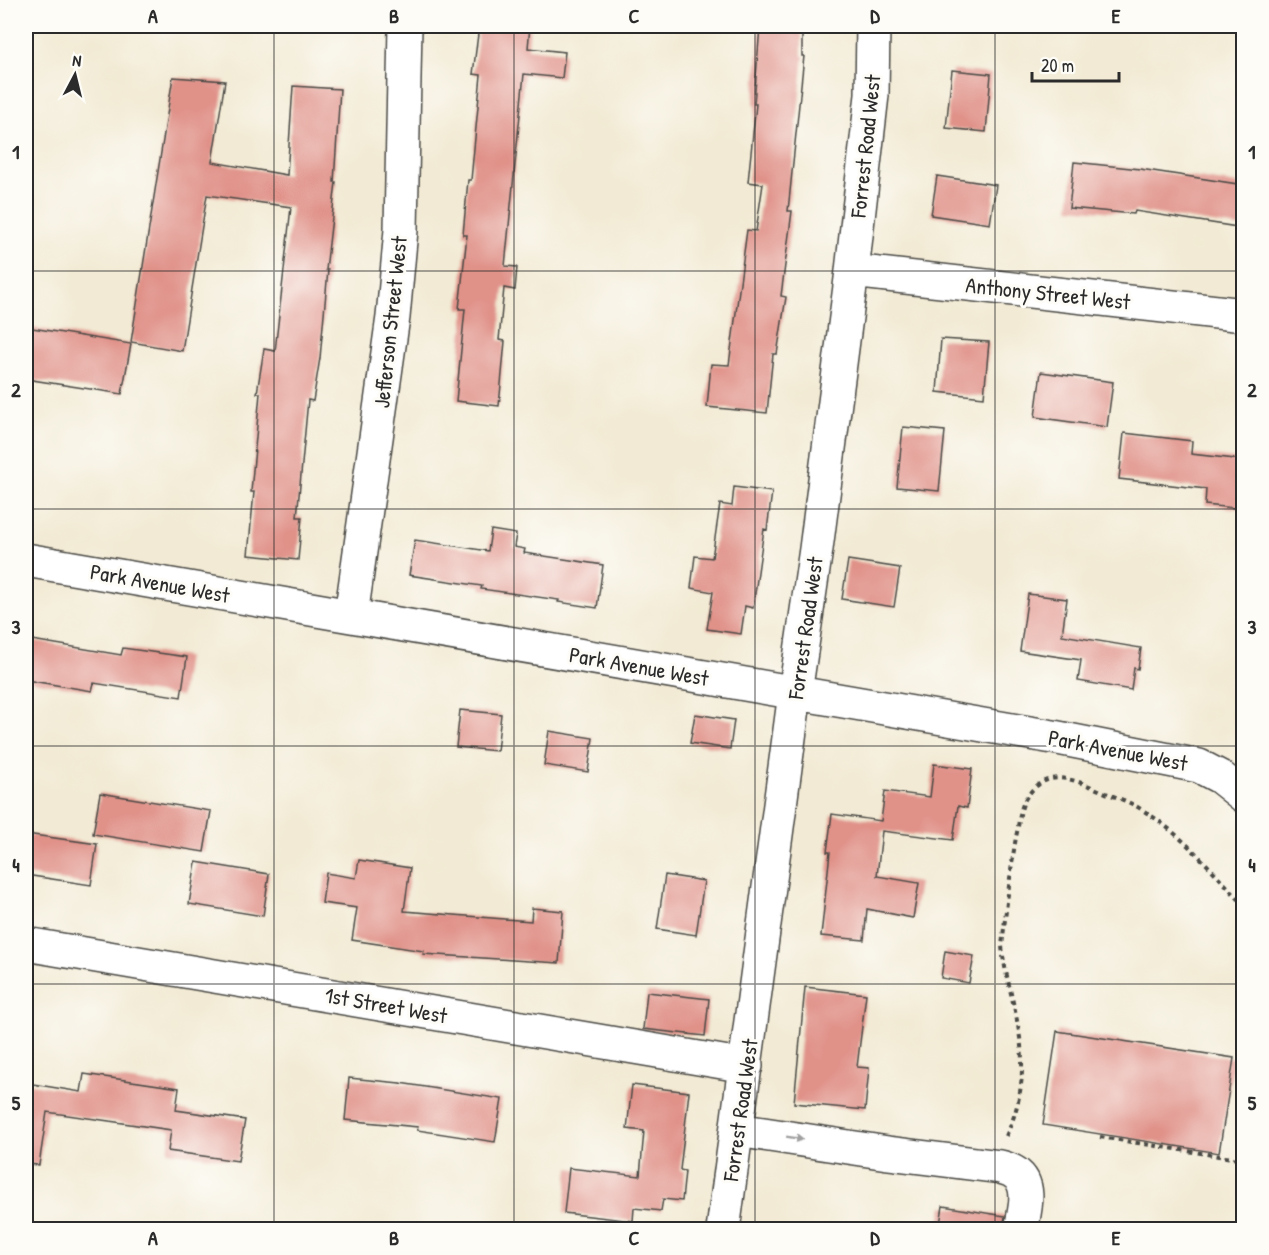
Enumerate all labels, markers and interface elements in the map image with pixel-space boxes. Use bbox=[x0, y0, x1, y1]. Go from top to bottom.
text: A bbox=[148, 2, 158, 29]
text: B bbox=[389, 2, 399, 29]
text: C bbox=[629, 2, 640, 29]
text: D bbox=[870, 2, 880, 29]
text: E bbox=[1112, 2, 1121, 29]
north arrow bbox=[45, 45, 105, 105]
scale bar bbox=[1032, 45, 1119, 83]
text: N bbox=[71, 49, 83, 72]
text: 20 m bbox=[1041, 53, 1074, 78]
street label: Forrest Road West bbox=[842, 73, 887, 220]
text: 1 bbox=[12, 138, 20, 165]
text: 1 bbox=[1248, 138, 1256, 165]
street label: Jefferson Street West bbox=[366, 234, 414, 409]
street label: Anthony Street West bbox=[964, 269, 1132, 317]
text: 2 bbox=[11, 376, 21, 403]
text: 2 bbox=[1247, 376, 1257, 403]
street label: Forrest Road West bbox=[780, 554, 830, 702]
street label: Park Avenue West bbox=[88, 556, 232, 610]
text: 3 bbox=[12, 613, 21, 640]
text: 3 bbox=[1248, 613, 1257, 640]
street label: Park Avenue West bbox=[567, 639, 711, 693]
street label: Park Avenue West bbox=[1046, 722, 1191, 778]
text: 4 bbox=[12, 851, 20, 878]
text: 4 bbox=[1248, 851, 1256, 878]
street label: 1st Street West bbox=[322, 979, 450, 1031]
street label: Forrest Road West bbox=[715, 1036, 765, 1184]
text: 5 bbox=[12, 1089, 21, 1116]
text: 5 bbox=[1248, 1089, 1257, 1116]
one-way arrow bbox=[786, 1134, 805, 1143]
text: A bbox=[148, 1224, 158, 1251]
text: B bbox=[389, 1224, 399, 1251]
text: C bbox=[629, 1224, 640, 1251]
text: D bbox=[870, 1224, 880, 1251]
text: E bbox=[1112, 1224, 1121, 1251]

